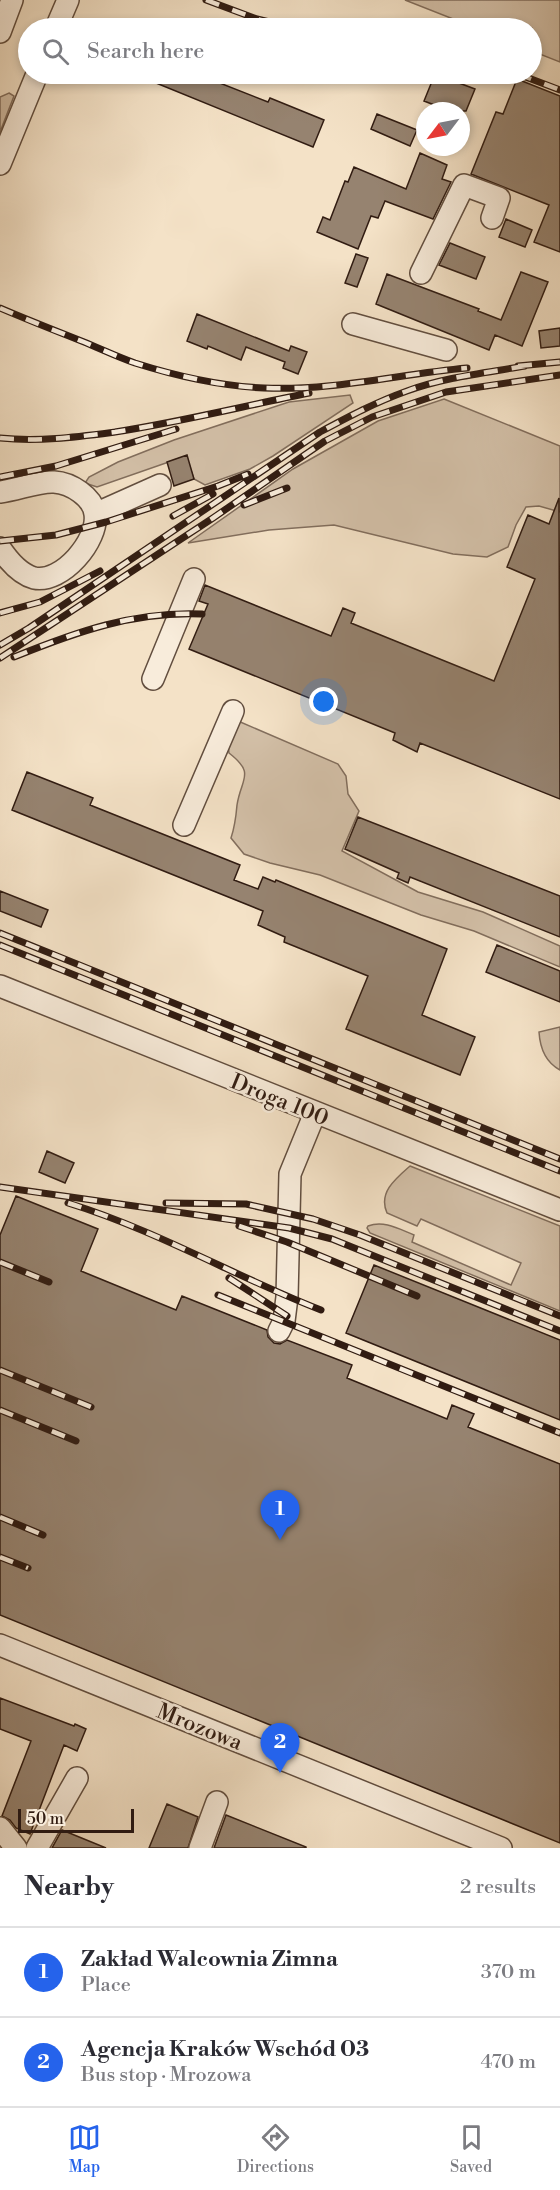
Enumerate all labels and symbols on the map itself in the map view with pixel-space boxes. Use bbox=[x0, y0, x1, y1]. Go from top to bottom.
north arrow bbox=[416, 102, 470, 156]
your location bbox=[309, 687, 338, 716]
street label: Droga 100 bbox=[226, 1068, 333, 1132]
pin: 1 bbox=[260, 1490, 300, 1540]
street label: Mrozowa bbox=[153, 1698, 247, 1757]
pin: 2 bbox=[260, 1724, 300, 1773]
scale bar bbox=[18, 1806, 134, 1834]

